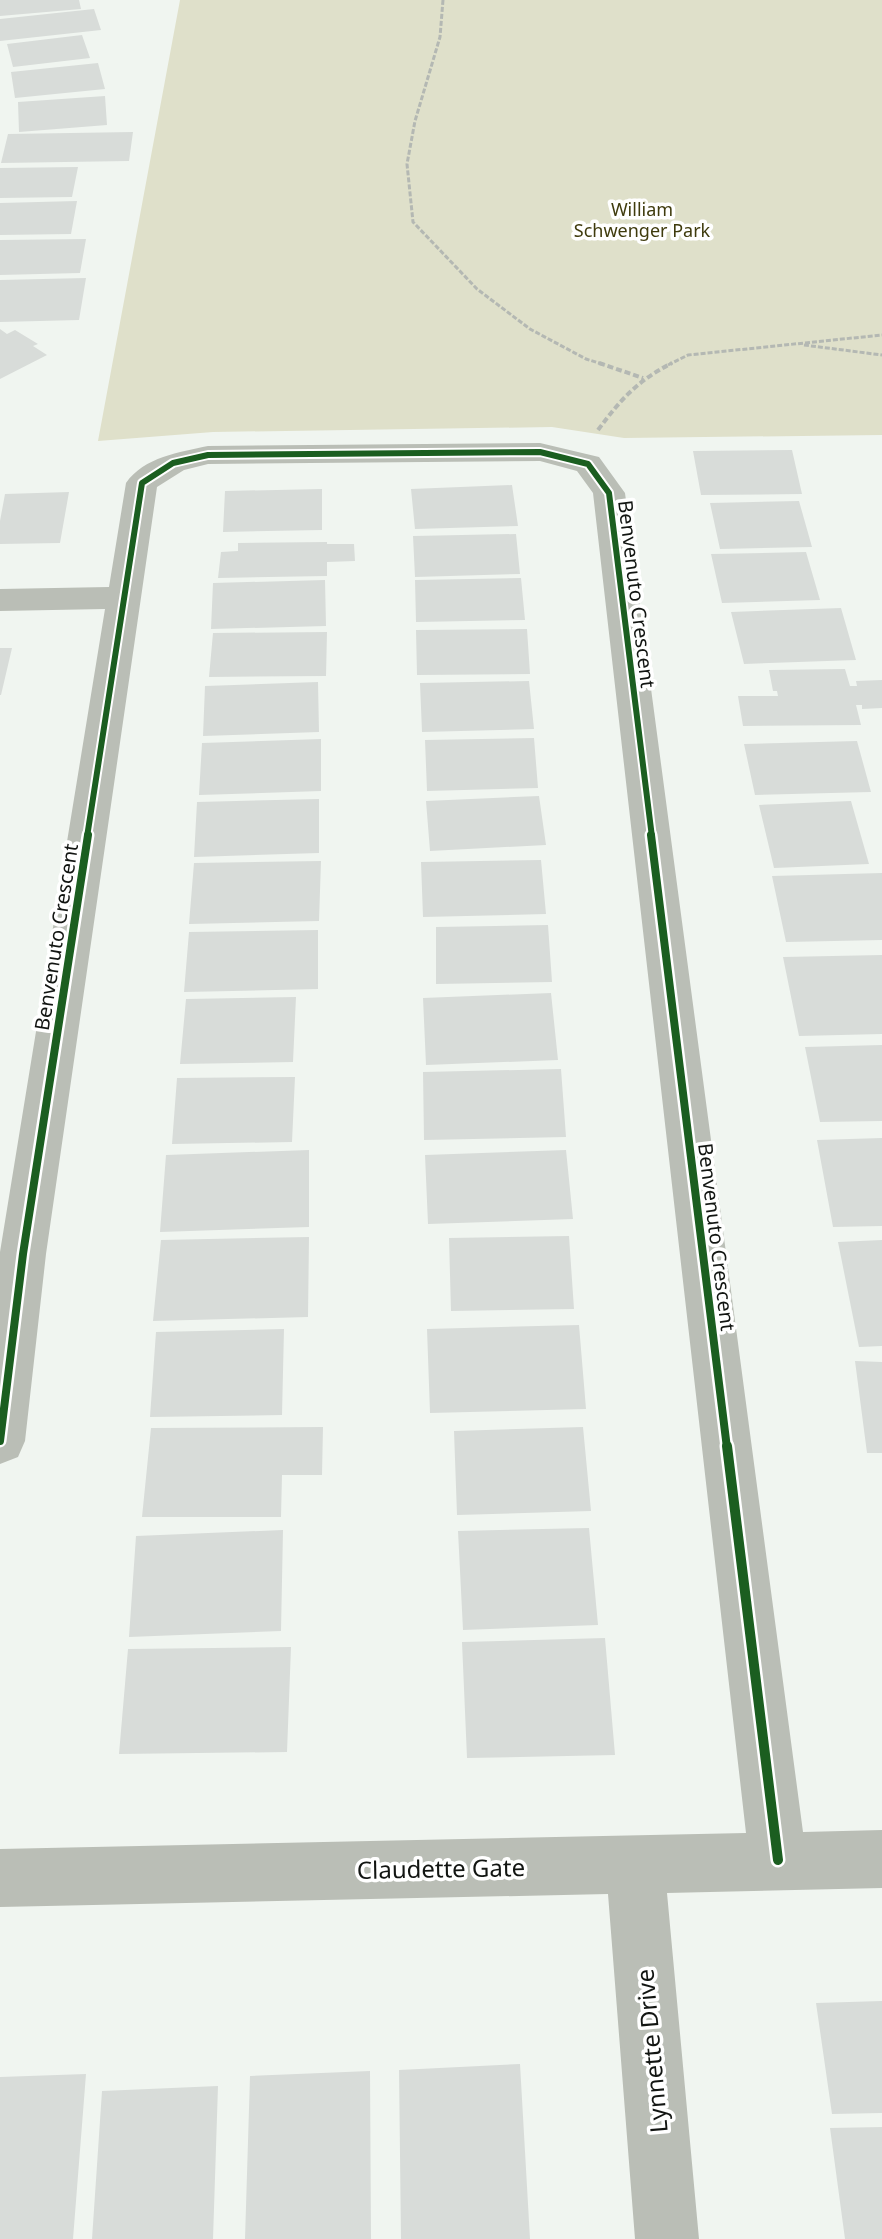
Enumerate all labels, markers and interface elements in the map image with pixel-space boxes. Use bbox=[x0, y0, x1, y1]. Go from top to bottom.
park label: William Schwenger Park bbox=[574, 197, 711, 242]
street label: Benvenuto Crescent bbox=[612, 498, 662, 690]
street label: Benvenuto Crescent bbox=[28, 841, 84, 1033]
street label: Benvenuto Crescent bbox=[692, 1141, 742, 1333]
street label: Claudette Gate bbox=[357, 1850, 525, 1886]
street label: Lynnette Drive bbox=[627, 1968, 675, 2134]

